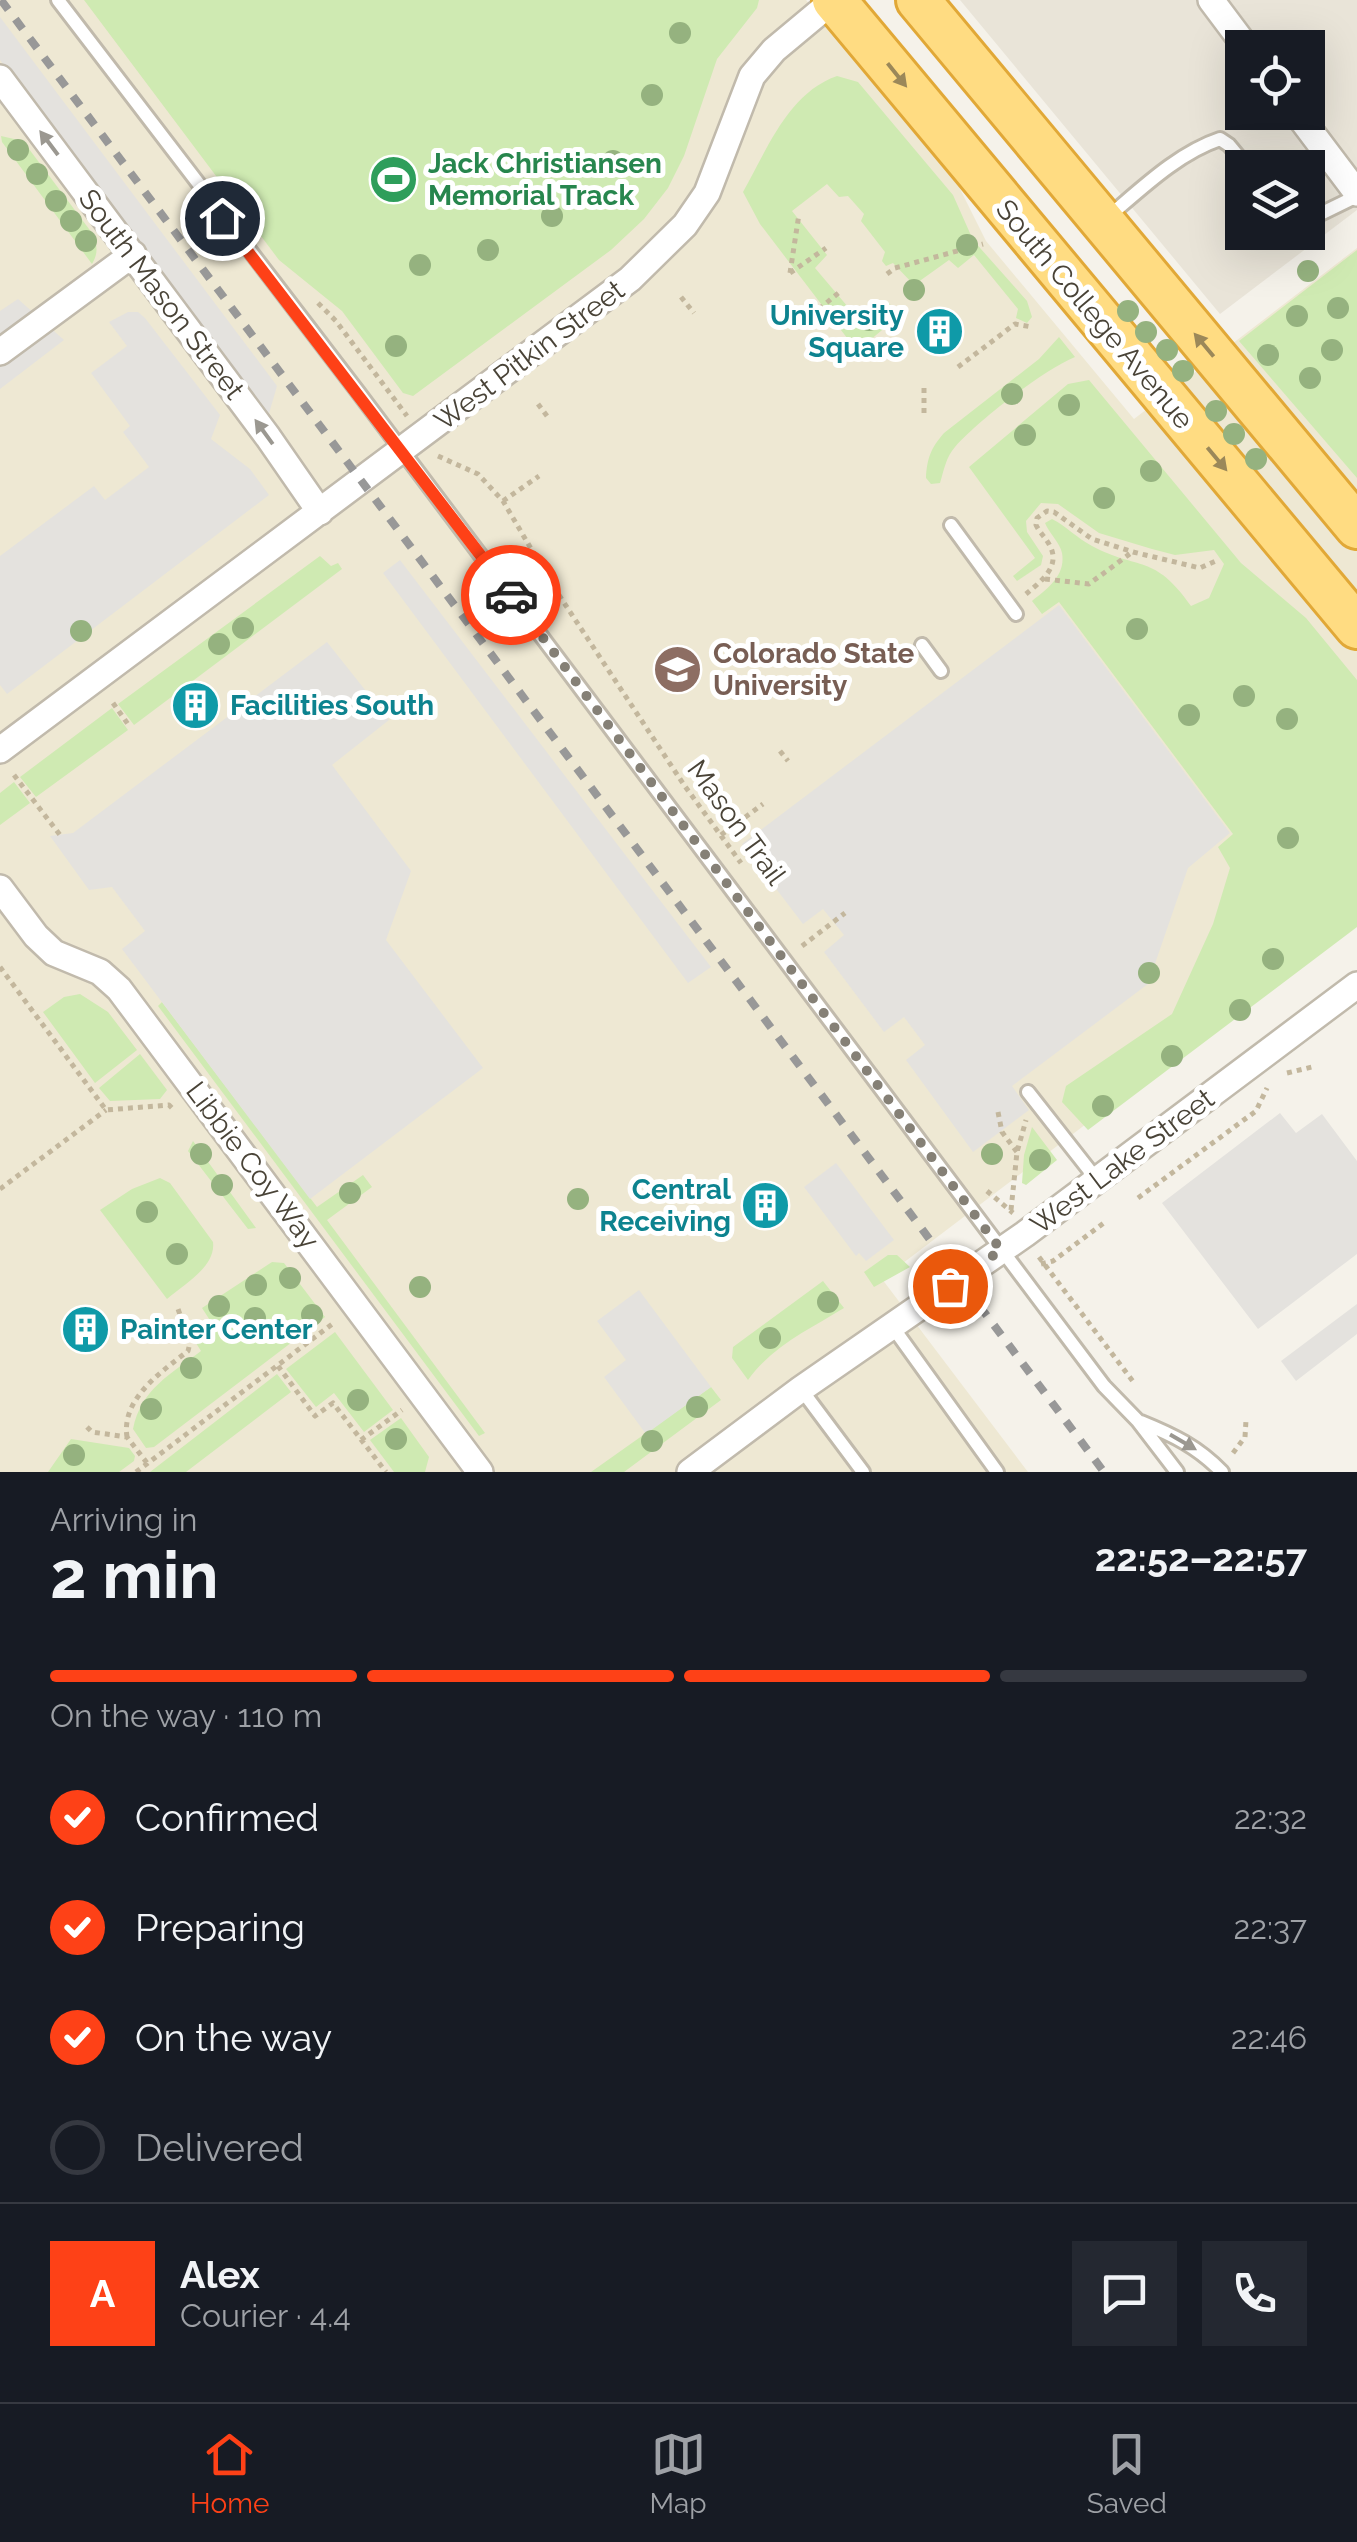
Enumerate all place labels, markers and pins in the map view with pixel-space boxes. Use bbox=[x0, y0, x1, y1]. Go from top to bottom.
place label: Jack Christiansen Memorial Track bbox=[428, 147, 662, 212]
sports icon: Jack Christiansen Memorial Track bbox=[367, 153, 419, 205]
pin bbox=[180, 176, 265, 261]
place label: University Square bbox=[770, 299, 905, 364]
building icon: University Square bbox=[913, 305, 965, 357]
place label: Colorado State University bbox=[713, 637, 915, 702]
school or university icon: Colorado State University bbox=[652, 643, 704, 695]
building icon: Facilities South bbox=[169, 679, 221, 731]
place label: Facilities South bbox=[230, 689, 434, 722]
place label: Central Receiving bbox=[599, 1173, 731, 1238]
building icon: Central Receiving bbox=[740, 1179, 792, 1231]
pin bbox=[908, 1244, 993, 1329]
building icon: Painter Center bbox=[59, 1303, 111, 1355]
place label: Painter Center bbox=[120, 1313, 313, 1346]

